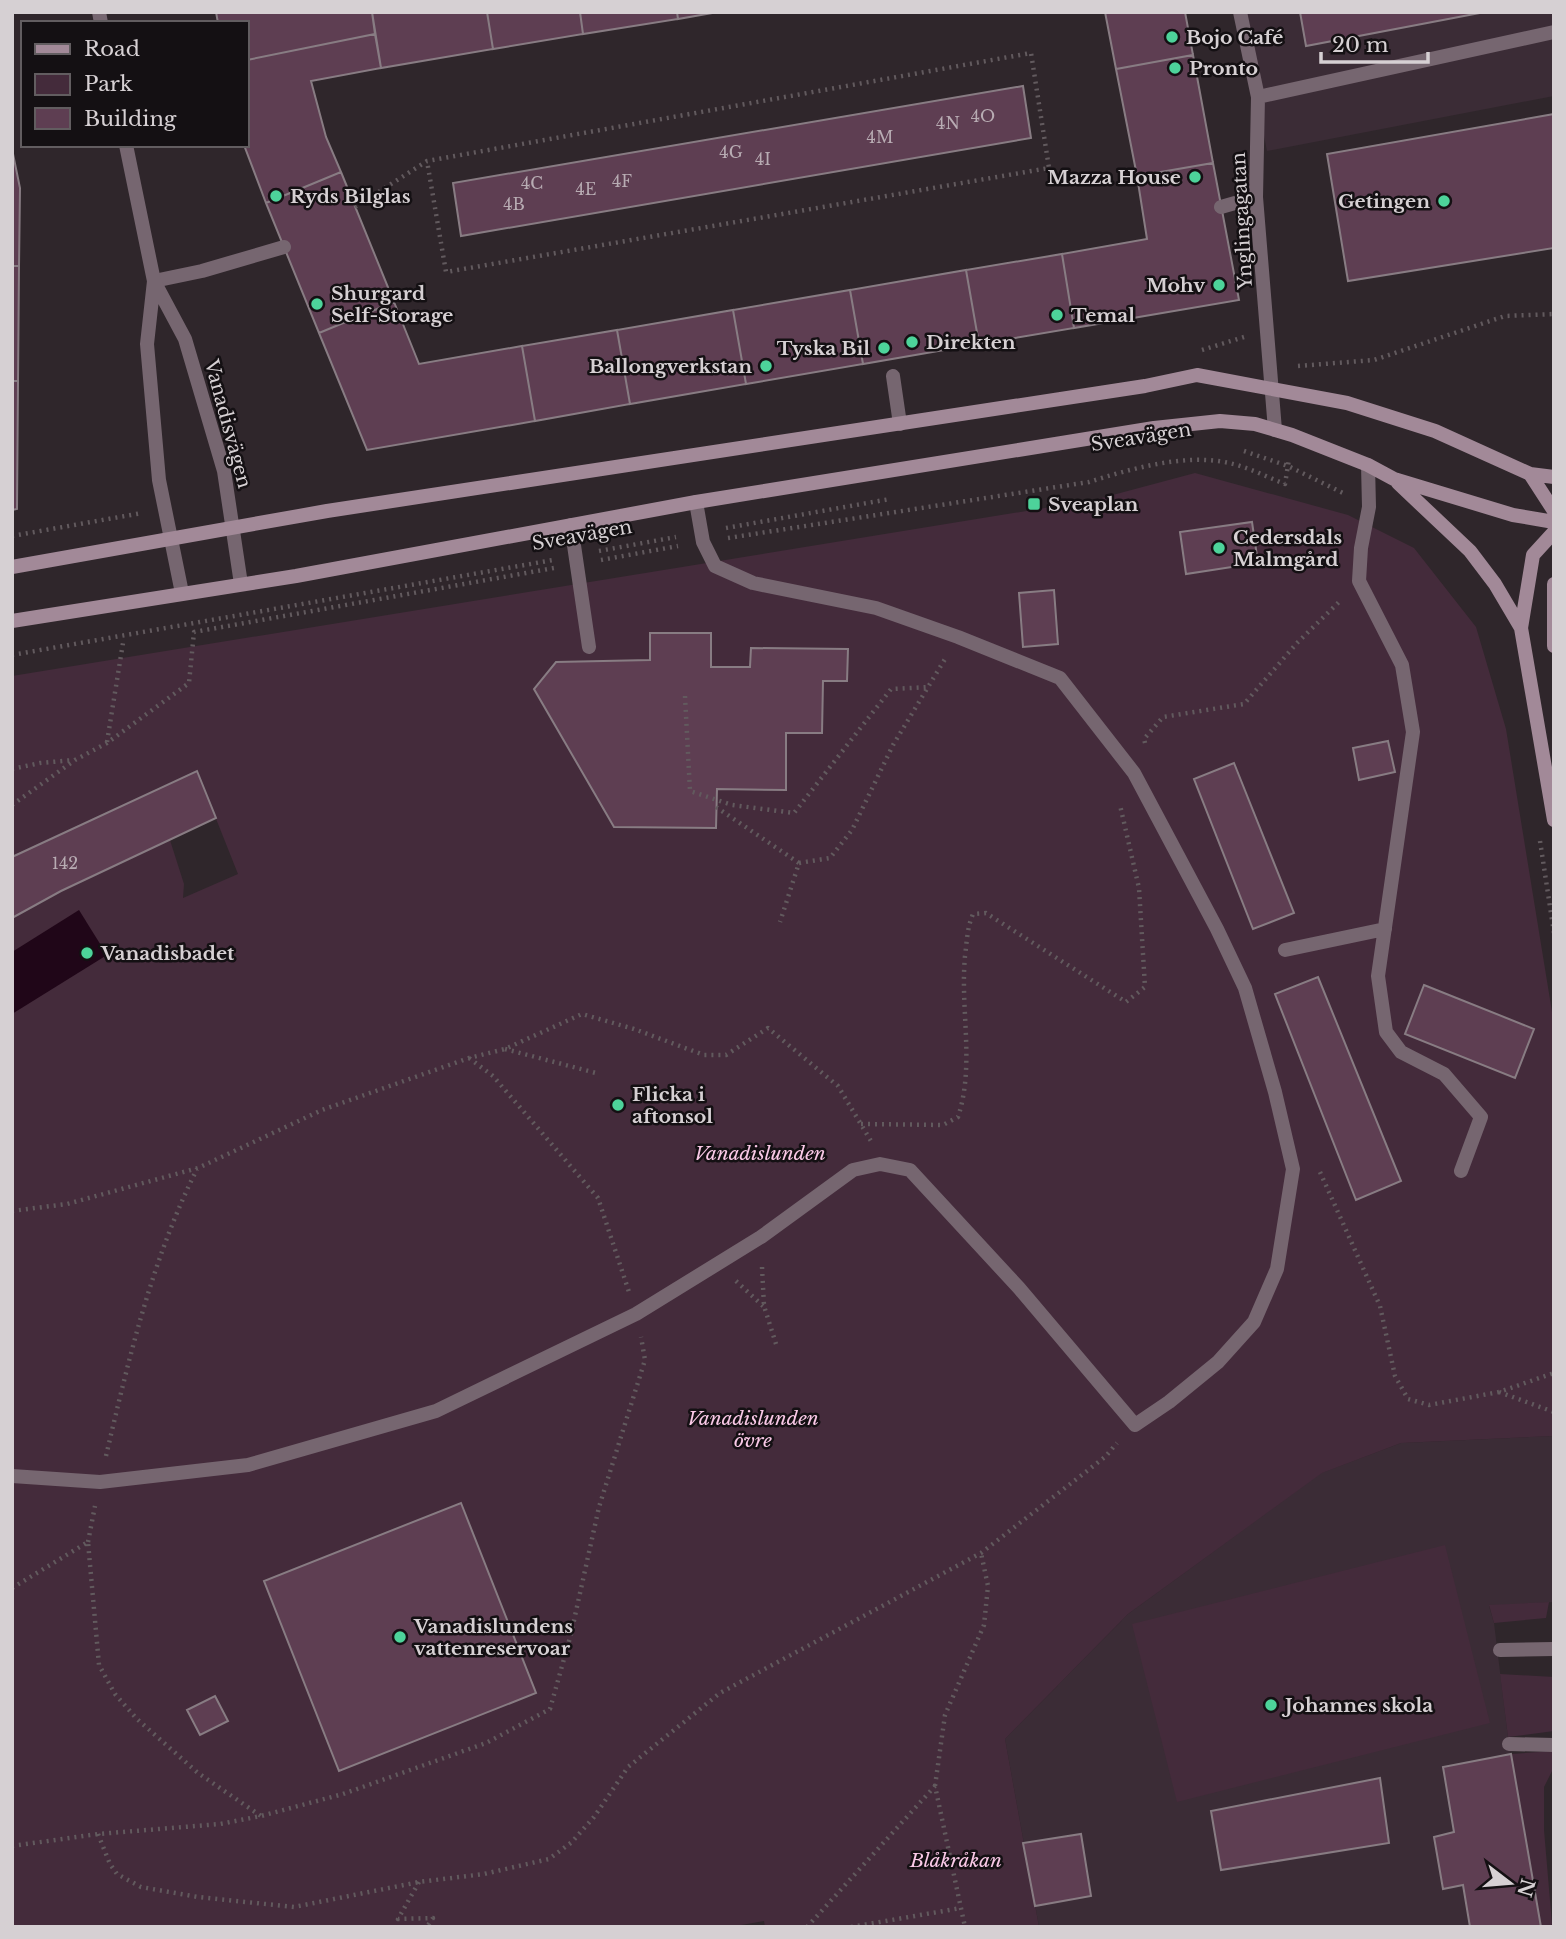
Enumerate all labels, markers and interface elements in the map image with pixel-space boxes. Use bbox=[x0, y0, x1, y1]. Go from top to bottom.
legend bbox=[21, 21, 248, 147]
scale bar bbox=[1321, 21, 1428, 65]
place label: Bojo Café bbox=[1186, 26, 1283, 49]
marker: Bojo Café bbox=[1164, 29, 1180, 45]
text: 20 m bbox=[1332, 32, 1389, 58]
text: Road bbox=[84, 36, 140, 62]
place label: Pronto bbox=[1189, 57, 1258, 80]
marker: Pronto bbox=[1167, 60, 1183, 76]
text: Park bbox=[84, 71, 133, 97]
text: Building bbox=[84, 106, 177, 132]
house number: 4O bbox=[971, 106, 995, 126]
house number: 4N bbox=[936, 113, 960, 133]
house number: 4M bbox=[867, 127, 893, 147]
house number: 4G bbox=[719, 142, 743, 162]
house number: 4I bbox=[755, 149, 771, 169]
street label: Ynglingagatan bbox=[1227, 152, 1257, 291]
place label: Mazza House bbox=[1047, 166, 1181, 189]
marker: Mazza House bbox=[1187, 169, 1203, 185]
house number: 4F bbox=[612, 171, 632, 191]
house number: 4C bbox=[521, 173, 543, 193]
house number: 4E bbox=[576, 179, 596, 199]
place label: Ryds Bilglas bbox=[290, 185, 411, 208]
marker: Ryds Bilglas bbox=[268, 188, 284, 204]
place label: Getingen bbox=[1338, 190, 1430, 213]
marker: Getingen bbox=[1436, 193, 1452, 209]
house number: 4B bbox=[503, 194, 525, 214]
place label: Mohv bbox=[1146, 274, 1205, 297]
marker: Mohv bbox=[1211, 277, 1227, 293]
place label: Shurgard Self-Storage bbox=[331, 282, 453, 327]
marker: Shurgard Self-Storage bbox=[309, 296, 325, 312]
place label: Temal bbox=[1071, 304, 1135, 327]
marker: Temal bbox=[1049, 307, 1065, 323]
place label: Direkten bbox=[926, 331, 1016, 354]
marker: Direkten bbox=[904, 334, 920, 350]
place label: Tyska Bil bbox=[777, 337, 870, 360]
marker: Tyska Bil bbox=[876, 340, 892, 356]
place label: Ballongverkstan bbox=[589, 355, 752, 378]
street label: Vanadisvägen bbox=[200, 356, 256, 491]
marker: Ballongverkstan bbox=[758, 358, 774, 374]
street label: Sveavägen bbox=[1089, 418, 1193, 456]
place label: Sveaplan bbox=[1048, 493, 1139, 516]
marker: Sveaplan bbox=[1026, 496, 1042, 512]
street label: Sveavägen bbox=[530, 515, 634, 555]
place label: Cedersdals Malmgård bbox=[1233, 526, 1342, 571]
marker: Cedersdals Malmgård bbox=[1211, 540, 1227, 556]
house number: 142 bbox=[52, 853, 78, 873]
place label: Vanadisbadet bbox=[100, 942, 235, 965]
marker: Vanadisbadet bbox=[79, 945, 95, 961]
place label: Flicka i aftonsol bbox=[632, 1083, 713, 1128]
marker: Flicka i aftonsol bbox=[610, 1097, 626, 1113]
park label: Vanadislunden bbox=[694, 1142, 826, 1165]
park label: Vanadislunden övre bbox=[687, 1407, 819, 1452]
place label: Vanadislundens vattenreservoar bbox=[413, 1615, 573, 1660]
marker: Vanadislundens vattenreservoar bbox=[392, 1629, 408, 1645]
place label: Johannes skola bbox=[1281, 1694, 1433, 1717]
marker: Johannes skola bbox=[1263, 1697, 1279, 1713]
north arrow bbox=[1475, 1848, 1545, 1918]
park label: Blåkråkan bbox=[909, 1849, 1002, 1872]
text: N bbox=[1512, 1876, 1539, 1899]

